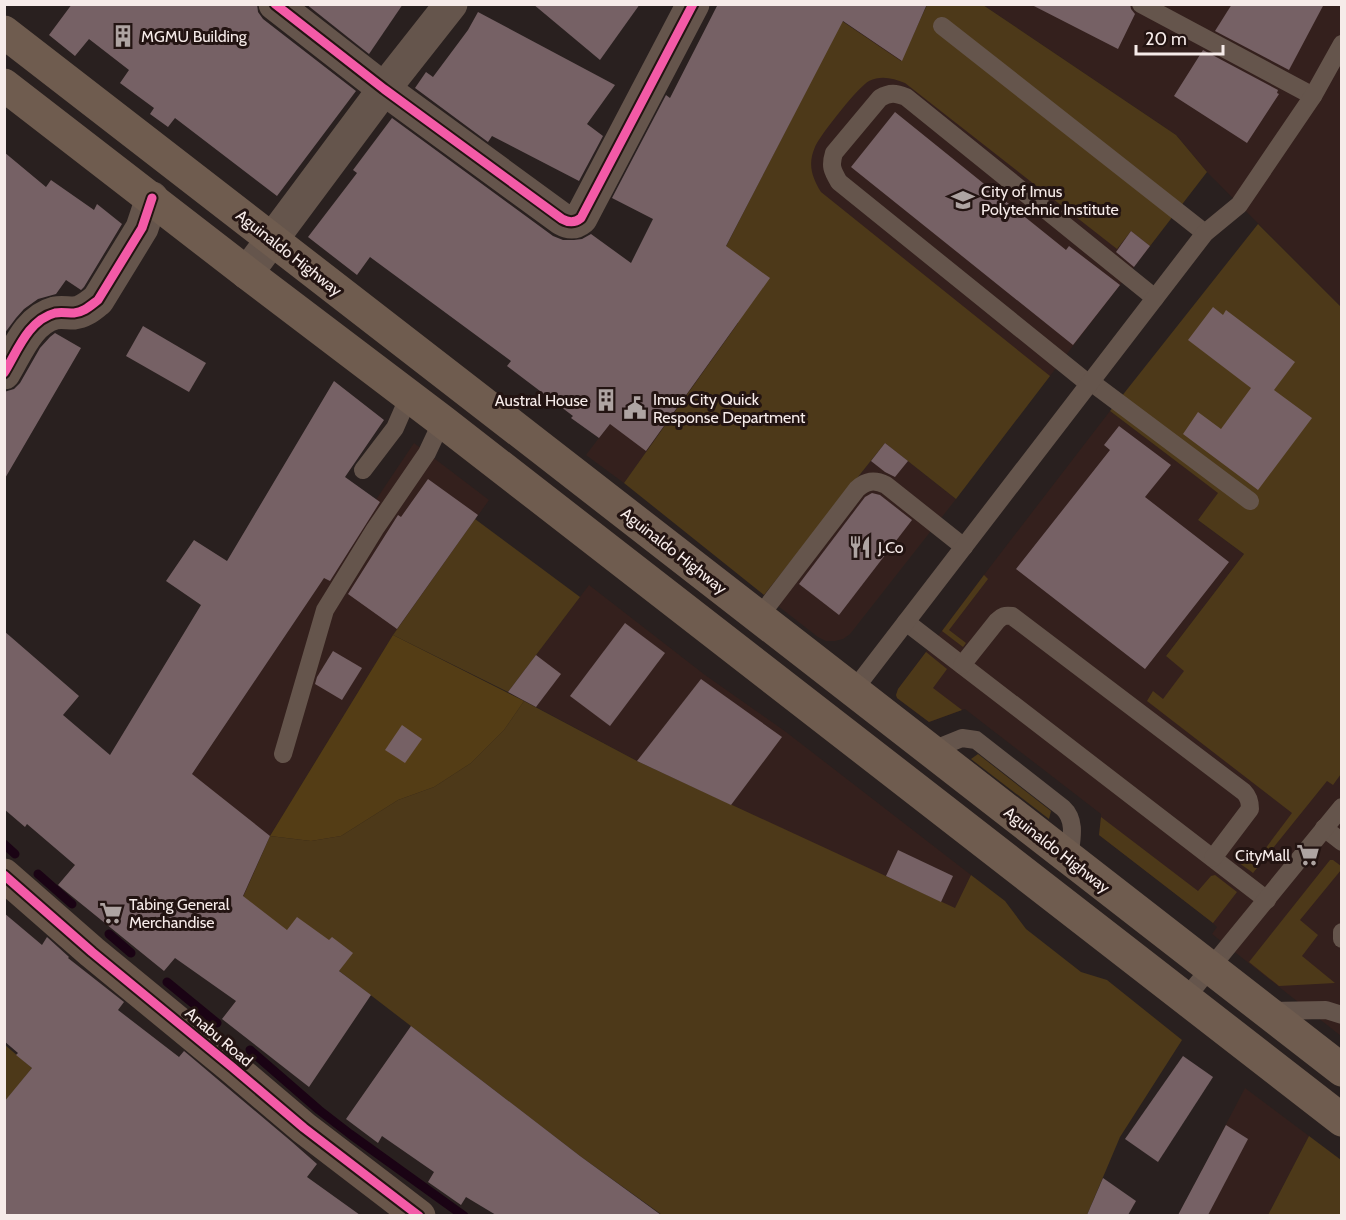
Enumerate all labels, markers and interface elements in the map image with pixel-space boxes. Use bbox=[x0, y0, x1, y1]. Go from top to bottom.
scale bar bbox=[1136, 18, 1223, 56]
building icon: MGMU Building bbox=[110, 23, 136, 49]
place label: MGMU Building bbox=[141, 27, 248, 46]
text: 20 m bbox=[1145, 28, 1187, 50]
place label: City of Imus Polytechnic Institute bbox=[981, 182, 1119, 219]
school or university icon: City of Imus Polytechnic Institute bbox=[950, 187, 976, 213]
street label: Aguinaldo Highway bbox=[232, 206, 346, 300]
building icon: Austral House bbox=[593, 387, 619, 413]
place label: Imus City Quick Response Department bbox=[653, 390, 806, 427]
place label: Austral House bbox=[495, 391, 588, 410]
public building icon: Imus City Quick Response Department bbox=[622, 395, 648, 421]
street label: Aguinaldo Highway bbox=[617, 504, 731, 598]
restaurant icon: J.Co bbox=[847, 534, 873, 560]
place label: J.Co bbox=[877, 538, 904, 557]
street label: Aguinaldo Highway bbox=[1000, 803, 1114, 897]
supermarket icon: CityMall bbox=[1295, 842, 1321, 868]
place label: CityMall bbox=[1235, 846, 1290, 865]
place label: Tabing General Merchandise bbox=[129, 895, 230, 932]
supermarket icon: Tabing General Merchandise bbox=[98, 900, 124, 926]
street label: Anabu Road bbox=[181, 1003, 257, 1071]

